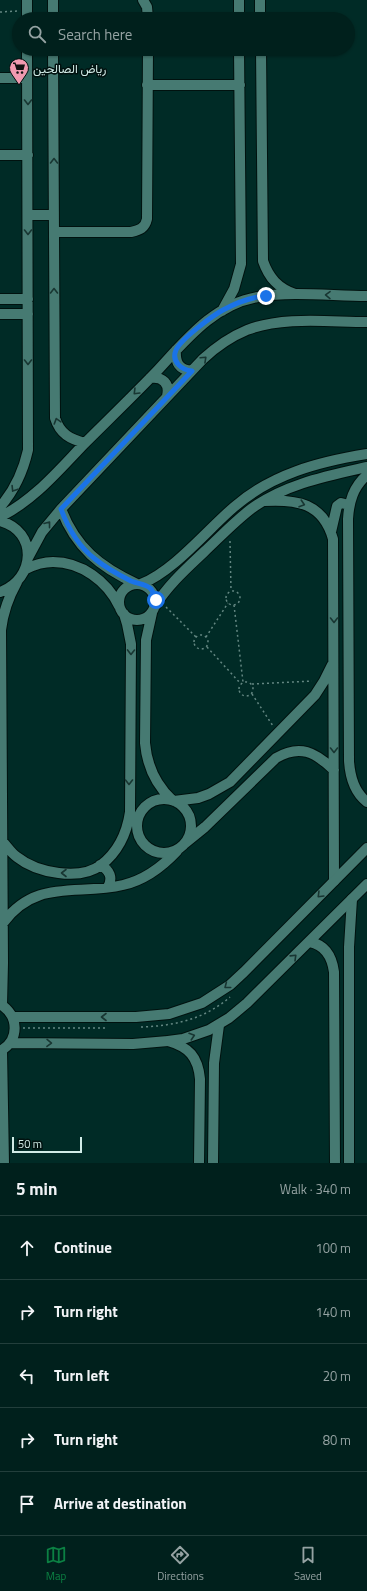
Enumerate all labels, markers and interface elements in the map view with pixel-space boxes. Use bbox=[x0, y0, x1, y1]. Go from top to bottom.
search box bbox=[12, 12, 355, 56]
icon: search bbox=[26, 23, 48, 45]
text: Search here bbox=[58, 23, 132, 46]
supermarket icon: رياض الصالحين bbox=[8, 57, 30, 85]
place label: رياض الصالحين bbox=[33, 59, 106, 78]
one-way arrow bbox=[23, 99, 32, 105]
one-way arrow bbox=[50, 158, 58, 164]
one-way arrow bbox=[24, 229, 32, 235]
route end bbox=[257, 287, 275, 305]
one-way arrow bbox=[50, 288, 58, 294]
one-way arrow bbox=[325, 291, 331, 299]
one-way arrow bbox=[199, 356, 207, 363]
one-way arrow bbox=[24, 359, 32, 365]
one-way arrow bbox=[133, 387, 141, 395]
one-way arrow bbox=[53, 417, 62, 424]
one-way arrow bbox=[11, 485, 18, 492]
one-way arrow bbox=[299, 499, 306, 508]
one-way arrow bbox=[43, 522, 50, 529]
route start bbox=[147, 591, 165, 609]
one-way arrow bbox=[330, 617, 338, 623]
one-way arrow bbox=[126, 649, 135, 655]
one-way arrow bbox=[330, 747, 338, 753]
one-way arrow bbox=[125, 779, 133, 785]
one-way arrow bbox=[61, 869, 67, 877]
one-way arrow bbox=[317, 890, 325, 898]
one-way arrow bbox=[289, 954, 297, 962]
one-way arrow bbox=[224, 981, 231, 989]
one-way arrow bbox=[101, 1013, 107, 1021]
one-way arrow bbox=[189, 1032, 196, 1040]
one-way arrow bbox=[46, 1039, 52, 1047]
scale bar bbox=[12, 1135, 82, 1154]
text: 50 m bbox=[18, 1136, 42, 1152]
text: 5 min bbox=[16, 1176, 57, 1202]
text: Walk · 340 m bbox=[280, 1179, 351, 1199]
text: Continue bbox=[54, 1236, 112, 1259]
icon: ahead bbox=[16, 1237, 38, 1259]
text: 100 m bbox=[315, 1238, 351, 1258]
text: Turn right bbox=[54, 1300, 118, 1323]
icon: right bbox=[16, 1301, 38, 1323]
text: 140 m bbox=[315, 1302, 351, 1322]
text: Turn left bbox=[54, 1364, 109, 1387]
icon: left bbox=[16, 1365, 38, 1387]
text: 20 m bbox=[323, 1366, 351, 1386]
text: Turn right bbox=[54, 1428, 118, 1451]
icon: right bbox=[16, 1429, 38, 1451]
text: 80 m bbox=[323, 1430, 351, 1450]
text: Arrive at destination bbox=[54, 1492, 187, 1515]
icon: arrive bbox=[16, 1493, 38, 1515]
tab: Map bbox=[45, 1544, 67, 1584]
tab: Directions bbox=[157, 1544, 204, 1584]
tab: Saved bbox=[294, 1544, 322, 1584]

